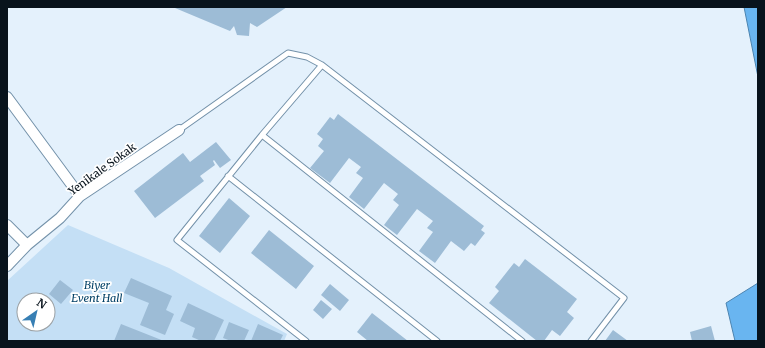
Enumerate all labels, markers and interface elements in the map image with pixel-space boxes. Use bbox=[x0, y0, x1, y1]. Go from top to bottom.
street label: Yenikale Sokak bbox=[65, 140, 139, 199]
park label: Biyer Event Hall bbox=[71, 278, 123, 305]
north arrow bbox=[16, 292, 56, 332]
text: N bbox=[34, 295, 49, 312]

